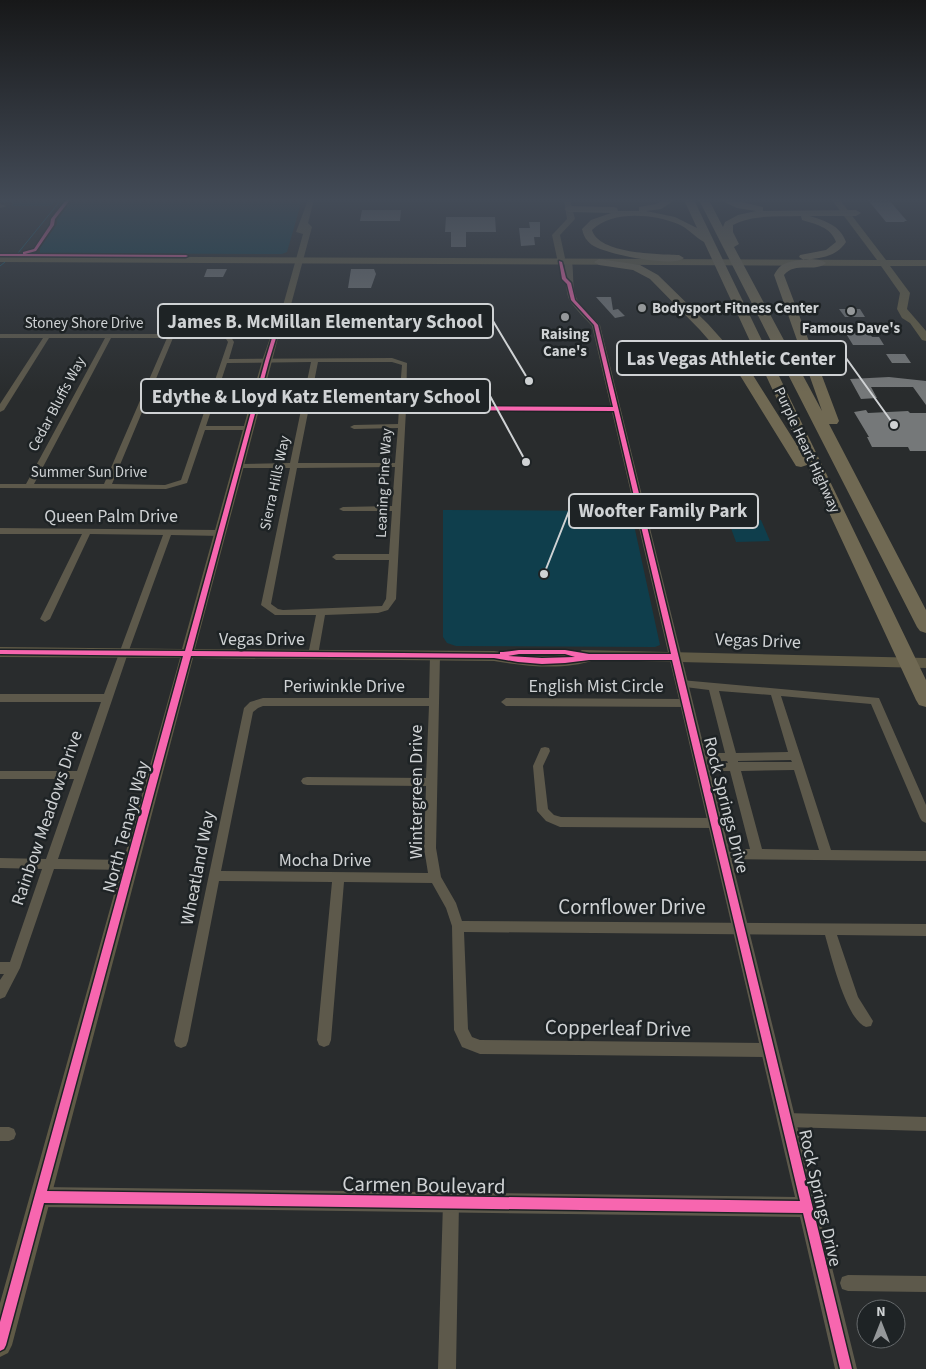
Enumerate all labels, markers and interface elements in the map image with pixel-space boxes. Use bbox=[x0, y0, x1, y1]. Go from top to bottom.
place label: Bodysport Fitness Center bbox=[652, 298, 819, 319]
marker: Bodysport Fitness Center bbox=[636, 302, 648, 314]
callout: James B. McMillan Elementary School bbox=[158, 304, 493, 338]
marker: Famous Dave's bbox=[845, 305, 857, 317]
text: James B. McMillan Elementary School bbox=[167, 309, 483, 336]
marker: Raising Cane's bbox=[559, 311, 571, 323]
street label: Stoney Shore Drive bbox=[25, 313, 143, 334]
place label: Famous Dave's bbox=[802, 318, 901, 339]
place label: Raising Cane's bbox=[541, 324, 589, 362]
callout: Las Vegas Athletic Center bbox=[617, 341, 846, 375]
text: Las Vegas Athletic Center bbox=[626, 346, 836, 373]
street label: Cedar Bluffs Way bbox=[23, 353, 91, 455]
callout: Edythe & Lloyd Katz Elementary School bbox=[141, 379, 490, 413]
text: Edythe & Lloyd Katz Elementary School bbox=[152, 384, 481, 411]
street label: Purple Heart Highway bbox=[769, 384, 845, 516]
street label: Leaning Pine Way bbox=[371, 428, 397, 538]
street label: Sierra Hills Way bbox=[255, 434, 295, 532]
street label: Summer Sun Drive bbox=[31, 462, 147, 483]
callout: Woofter Family Park bbox=[569, 494, 758, 528]
text: Woofter Family Park bbox=[579, 498, 748, 525]
street label: Queen Palm Drive bbox=[44, 504, 178, 529]
street label: Vegas Drive bbox=[219, 627, 305, 652]
street label: Vegas Drive bbox=[715, 627, 801, 655]
street label: Periwinkle Drive bbox=[283, 674, 405, 699]
street label: English Mist Circle bbox=[528, 674, 664, 699]
street label: Wintergreen Drive bbox=[404, 725, 429, 859]
street label: Rainbow Meadows Drive bbox=[5, 727, 89, 909]
street label: Rock Springs Drive bbox=[697, 734, 755, 876]
street label: North Tenaya Way bbox=[96, 758, 156, 896]
street label: Wheatland Way bbox=[175, 808, 221, 927]
street label: Mocha Drive bbox=[279, 848, 371, 873]
street label: Cornflower Drive bbox=[558, 892, 706, 922]
street label: Copperleaf Drive bbox=[545, 1012, 691, 1044]
street label: Rock Springs Drive bbox=[792, 1127, 848, 1269]
street label: Carmen Boulevard bbox=[342, 1169, 506, 1201]
north arrow bbox=[856, 1299, 906, 1349]
text: N bbox=[876, 1302, 886, 1322]

